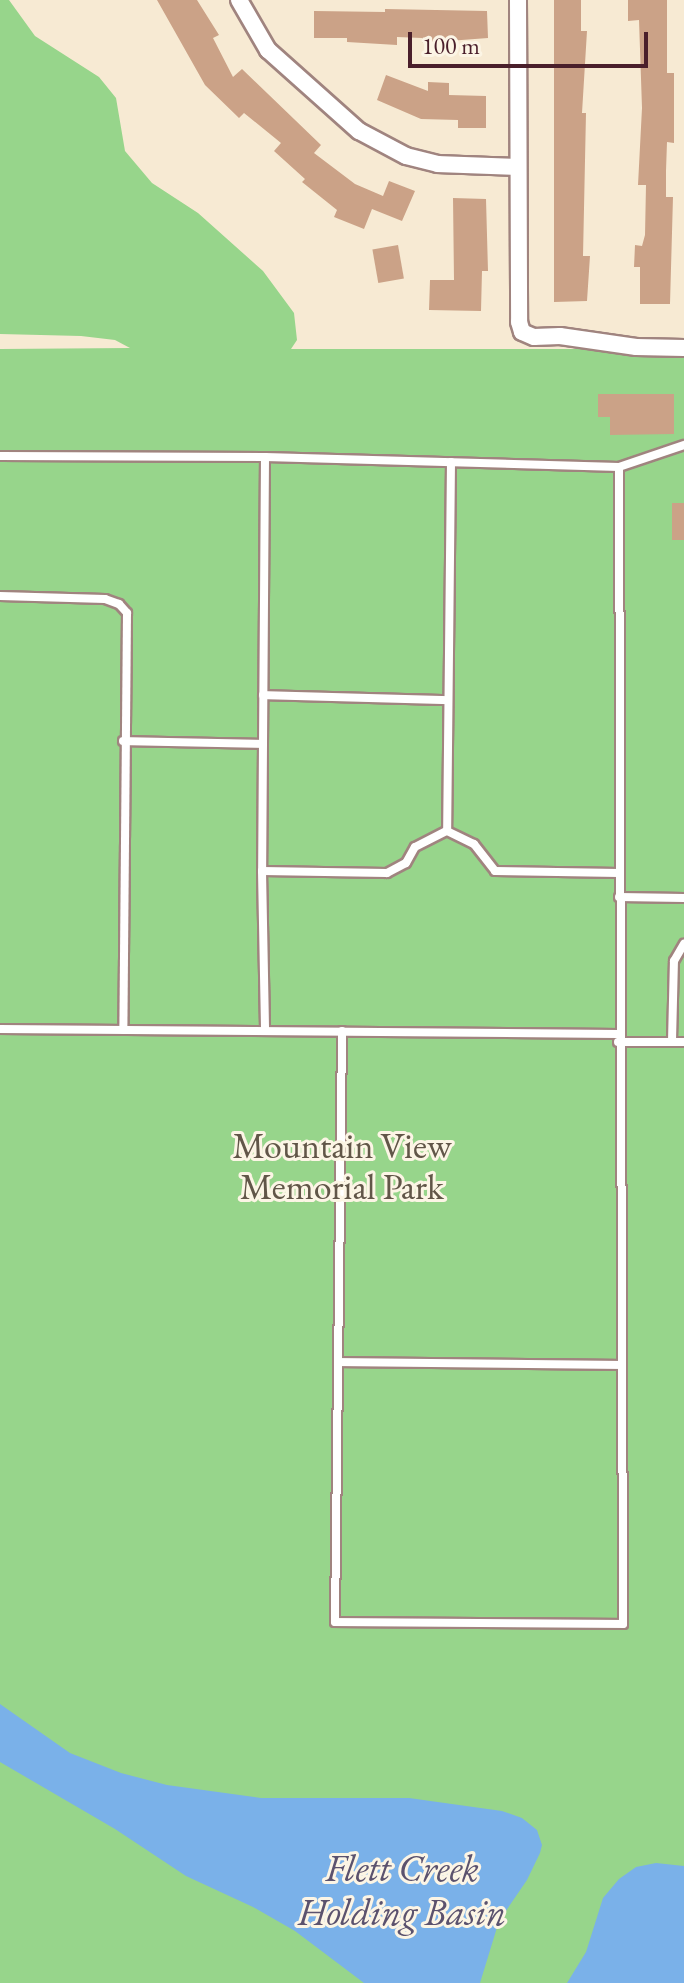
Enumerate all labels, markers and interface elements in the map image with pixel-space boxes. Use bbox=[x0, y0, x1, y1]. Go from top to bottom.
scale bar bbox=[412, 16, 652, 66]
text: 100 m bbox=[422, 30, 480, 61]
park label: Mountain View Memorial Park bbox=[232, 1123, 452, 1208]
water label: Flett Creek Holding Basin bbox=[298, 1845, 506, 1934]

